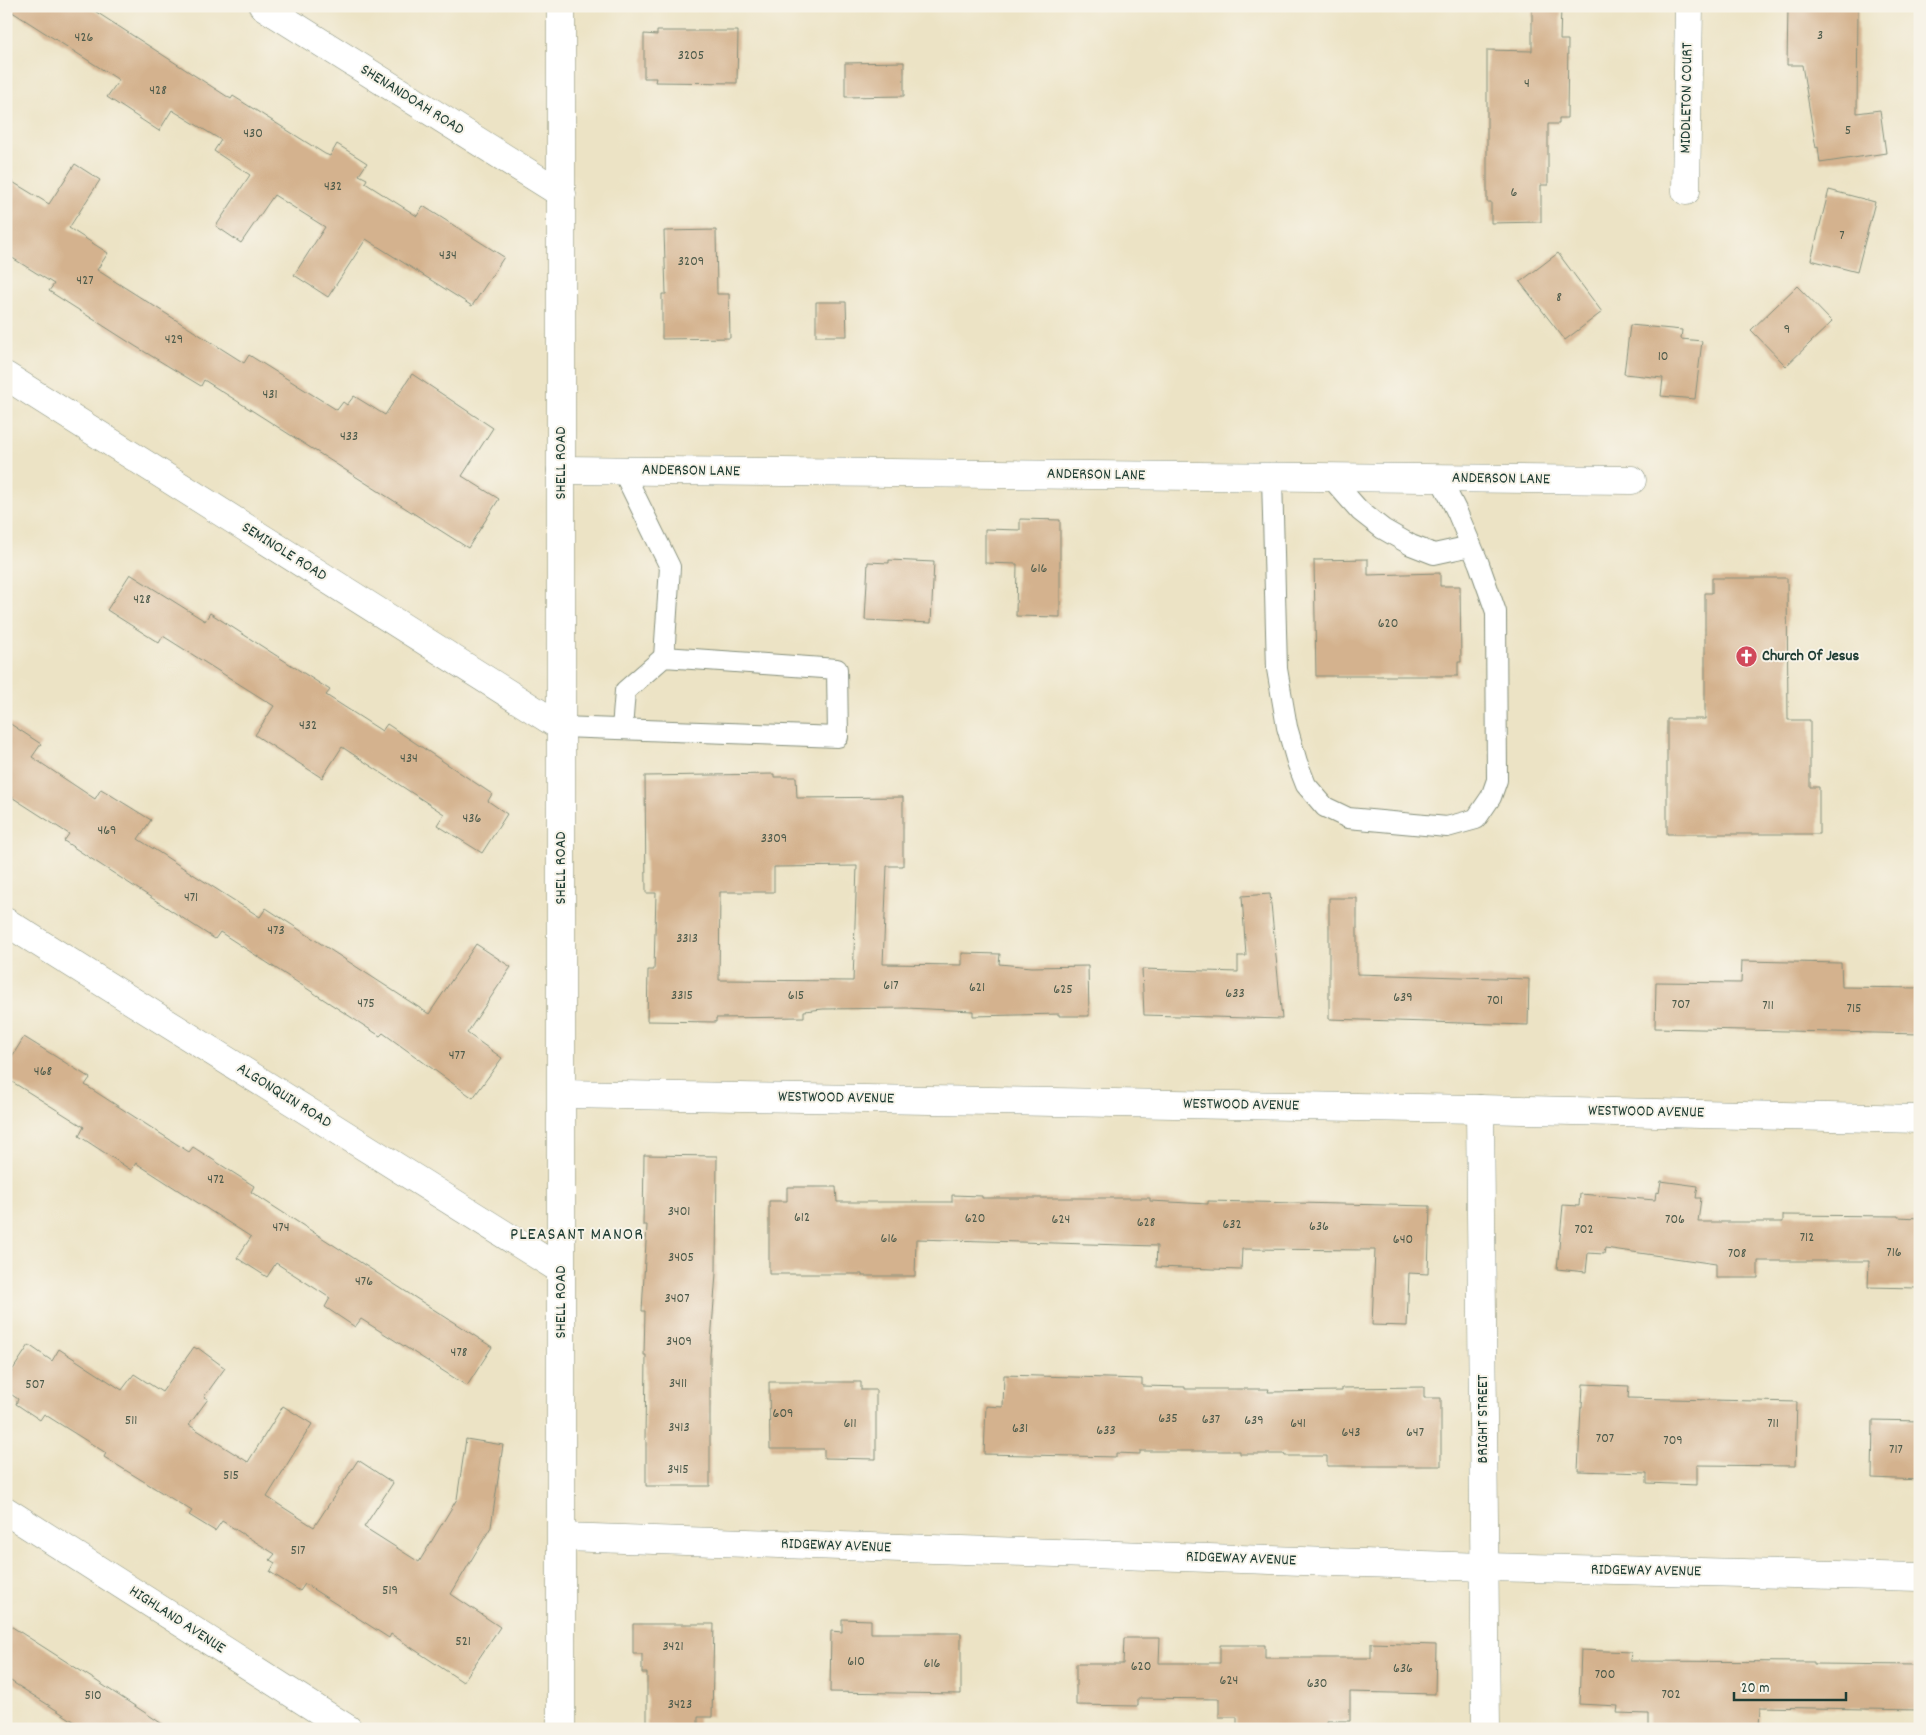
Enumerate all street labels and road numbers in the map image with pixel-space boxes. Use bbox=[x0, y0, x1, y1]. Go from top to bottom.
street label: MIDDLETON COURT bbox=[1675, 42, 1699, 154]
street label: SHENANDOAH ROAD bbox=[355, 59, 469, 141]
street label: SHELL ROAD bbox=[550, 426, 573, 500]
street label: ANDERSON LANE bbox=[642, 459, 741, 483]
street label: ANDERSON LANE bbox=[1047, 463, 1146, 487]
street label: ANDERSON LANE bbox=[1452, 467, 1551, 491]
street label: SEMINOLE ROAD bbox=[237, 516, 331, 588]
street label: SHELL ROAD bbox=[550, 831, 573, 905]
street label: ALGONQUIN ROAD bbox=[232, 1058, 336, 1134]
street label: WESTWOOD AVENUE bbox=[778, 1085, 895, 1111]
street label: WESTWOOD AVENUE bbox=[1183, 1092, 1300, 1118]
street label: WESTWOOD AVENUE bbox=[1588, 1099, 1705, 1125]
street label: SHELL ROAD bbox=[550, 1265, 573, 1339]
street label: BRIGHT STREET bbox=[1472, 1374, 1495, 1463]
street label: RIDGEWAY AVENUE bbox=[780, 1533, 892, 1559]
street label: RIDGEWAY AVENUE bbox=[1185, 1546, 1297, 1572]
street label: RIDGEWAY AVENUE bbox=[1591, 1559, 1702, 1583]
street label: HIGHLAND AVENUE bbox=[124, 1580, 230, 1660]

